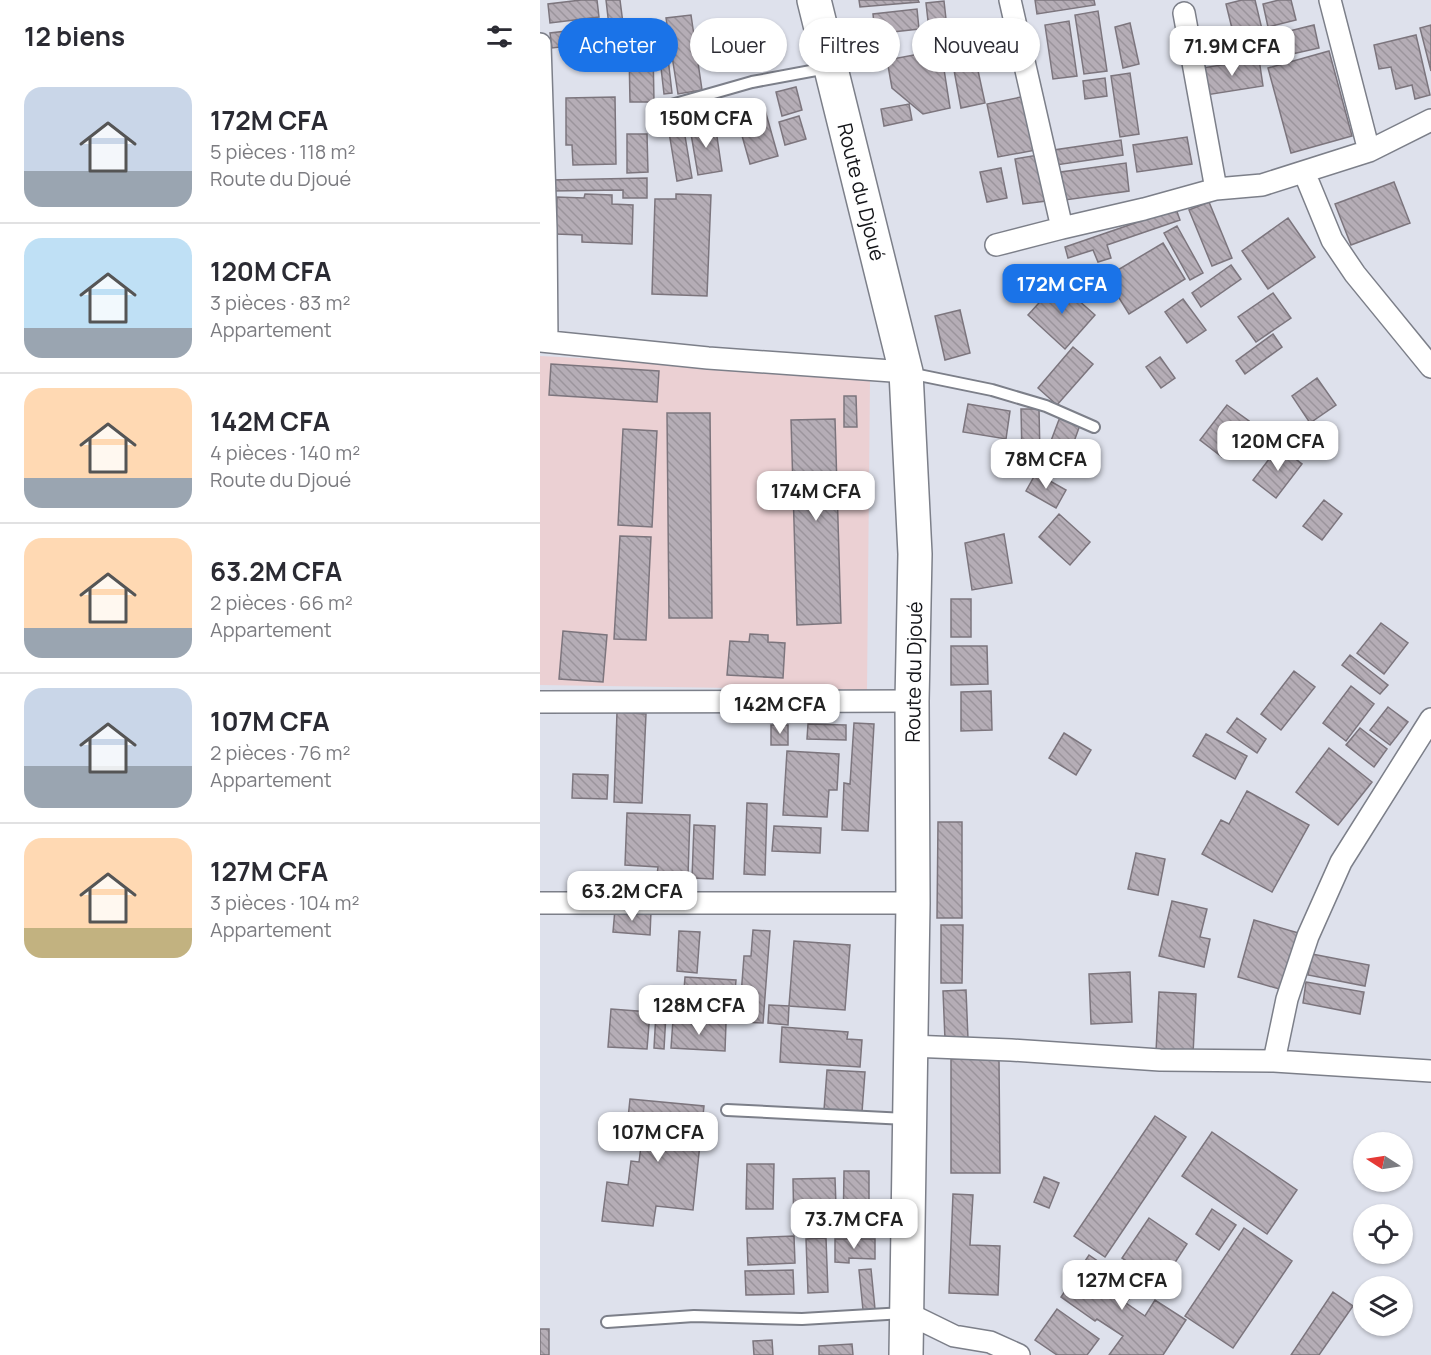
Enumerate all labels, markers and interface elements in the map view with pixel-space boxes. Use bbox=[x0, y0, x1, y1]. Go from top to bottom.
text: 12 biens bbox=[24, 18, 125, 54]
chip: Acheter bbox=[558, 18, 678, 72]
chip: Louer bbox=[690, 18, 787, 72]
chip: Filtres bbox=[799, 18, 900, 72]
chip: Nouveau bbox=[912, 18, 1040, 72]
icon: filters bbox=[483, 20, 516, 53]
pin: 71.9M CFA bbox=[1163, 26, 1301, 77]
text: 71.9M CFA bbox=[1184, 32, 1280, 59]
pin: 150M CFA bbox=[644, 98, 768, 149]
text: 172M CFA bbox=[210, 102, 328, 138]
text: 150M CFA bbox=[659, 104, 753, 131]
icon: home bbox=[72, 111, 144, 183]
street label: Route du Djoué bbox=[831, 120, 892, 264]
text: 5 pièces · 118 m² bbox=[210, 138, 355, 165]
text: Route du Djoué bbox=[210, 165, 351, 192]
text: 120M CFA bbox=[210, 253, 331, 289]
icon: home bbox=[72, 262, 144, 334]
pin: 172M CFA bbox=[1000, 264, 1124, 315]
text: 172M CFA bbox=[1017, 270, 1107, 297]
text: 3 pièces · 83 m² bbox=[210, 289, 350, 316]
text: Appartement bbox=[210, 316, 332, 343]
text: 142M CFA bbox=[210, 403, 330, 439]
icon: home bbox=[72, 412, 144, 484]
pin: 120M CFA bbox=[1216, 421, 1340, 472]
text: 120M CFA bbox=[1231, 427, 1325, 454]
text: 4 pièces · 140 m² bbox=[210, 439, 360, 466]
pin: 78M CFA bbox=[991, 439, 1101, 490]
text: 78M CFA bbox=[1005, 445, 1087, 472]
text: Route du Djoué bbox=[210, 466, 351, 493]
pin: 174M CFA bbox=[754, 471, 878, 522]
text: 174M CFA bbox=[771, 477, 861, 504]
text: 63.2M CFA bbox=[210, 553, 342, 589]
icon: home bbox=[72, 562, 144, 634]
text: 2 pièces · 66 m² bbox=[210, 589, 353, 616]
street label: Route du Djoué bbox=[899, 601, 928, 743]
text: Appartement bbox=[210, 616, 332, 643]
pin: 142M CFA bbox=[718, 684, 842, 735]
text: 142M CFA bbox=[734, 690, 826, 717]
text: 107M CFA bbox=[210, 703, 330, 739]
icon: home bbox=[72, 712, 144, 784]
text: 2 pièces · 76 m² bbox=[210, 739, 351, 766]
text: Appartement bbox=[210, 766, 332, 793]
text: 127M CFA bbox=[210, 853, 328, 889]
icon: home bbox=[72, 862, 144, 934]
pin: 63.2M CFA bbox=[563, 871, 701, 922]
text: 63.2M CFA bbox=[581, 877, 683, 904]
text: 3 pièces · 104 m² bbox=[210, 889, 360, 916]
text: Appartement bbox=[210, 916, 332, 943]
pin: 128M CFA bbox=[637, 985, 761, 1036]
text: 128M CFA bbox=[653, 991, 745, 1018]
pin: 107M CFA bbox=[596, 1112, 720, 1163]
text: 107M CFA bbox=[612, 1118, 704, 1145]
north arrow bbox=[1353, 1132, 1413, 1192]
map controls bbox=[1353, 1132, 1413, 1336]
pin: 73.7M CFA bbox=[785, 1199, 923, 1250]
button: locate bbox=[1353, 1204, 1413, 1264]
text: 73.7M CFA bbox=[805, 1205, 903, 1232]
pin: 127M CFA bbox=[1060, 1260, 1184, 1311]
text: 127M CFA bbox=[1077, 1266, 1167, 1293]
button: layers bbox=[1353, 1276, 1413, 1336]

